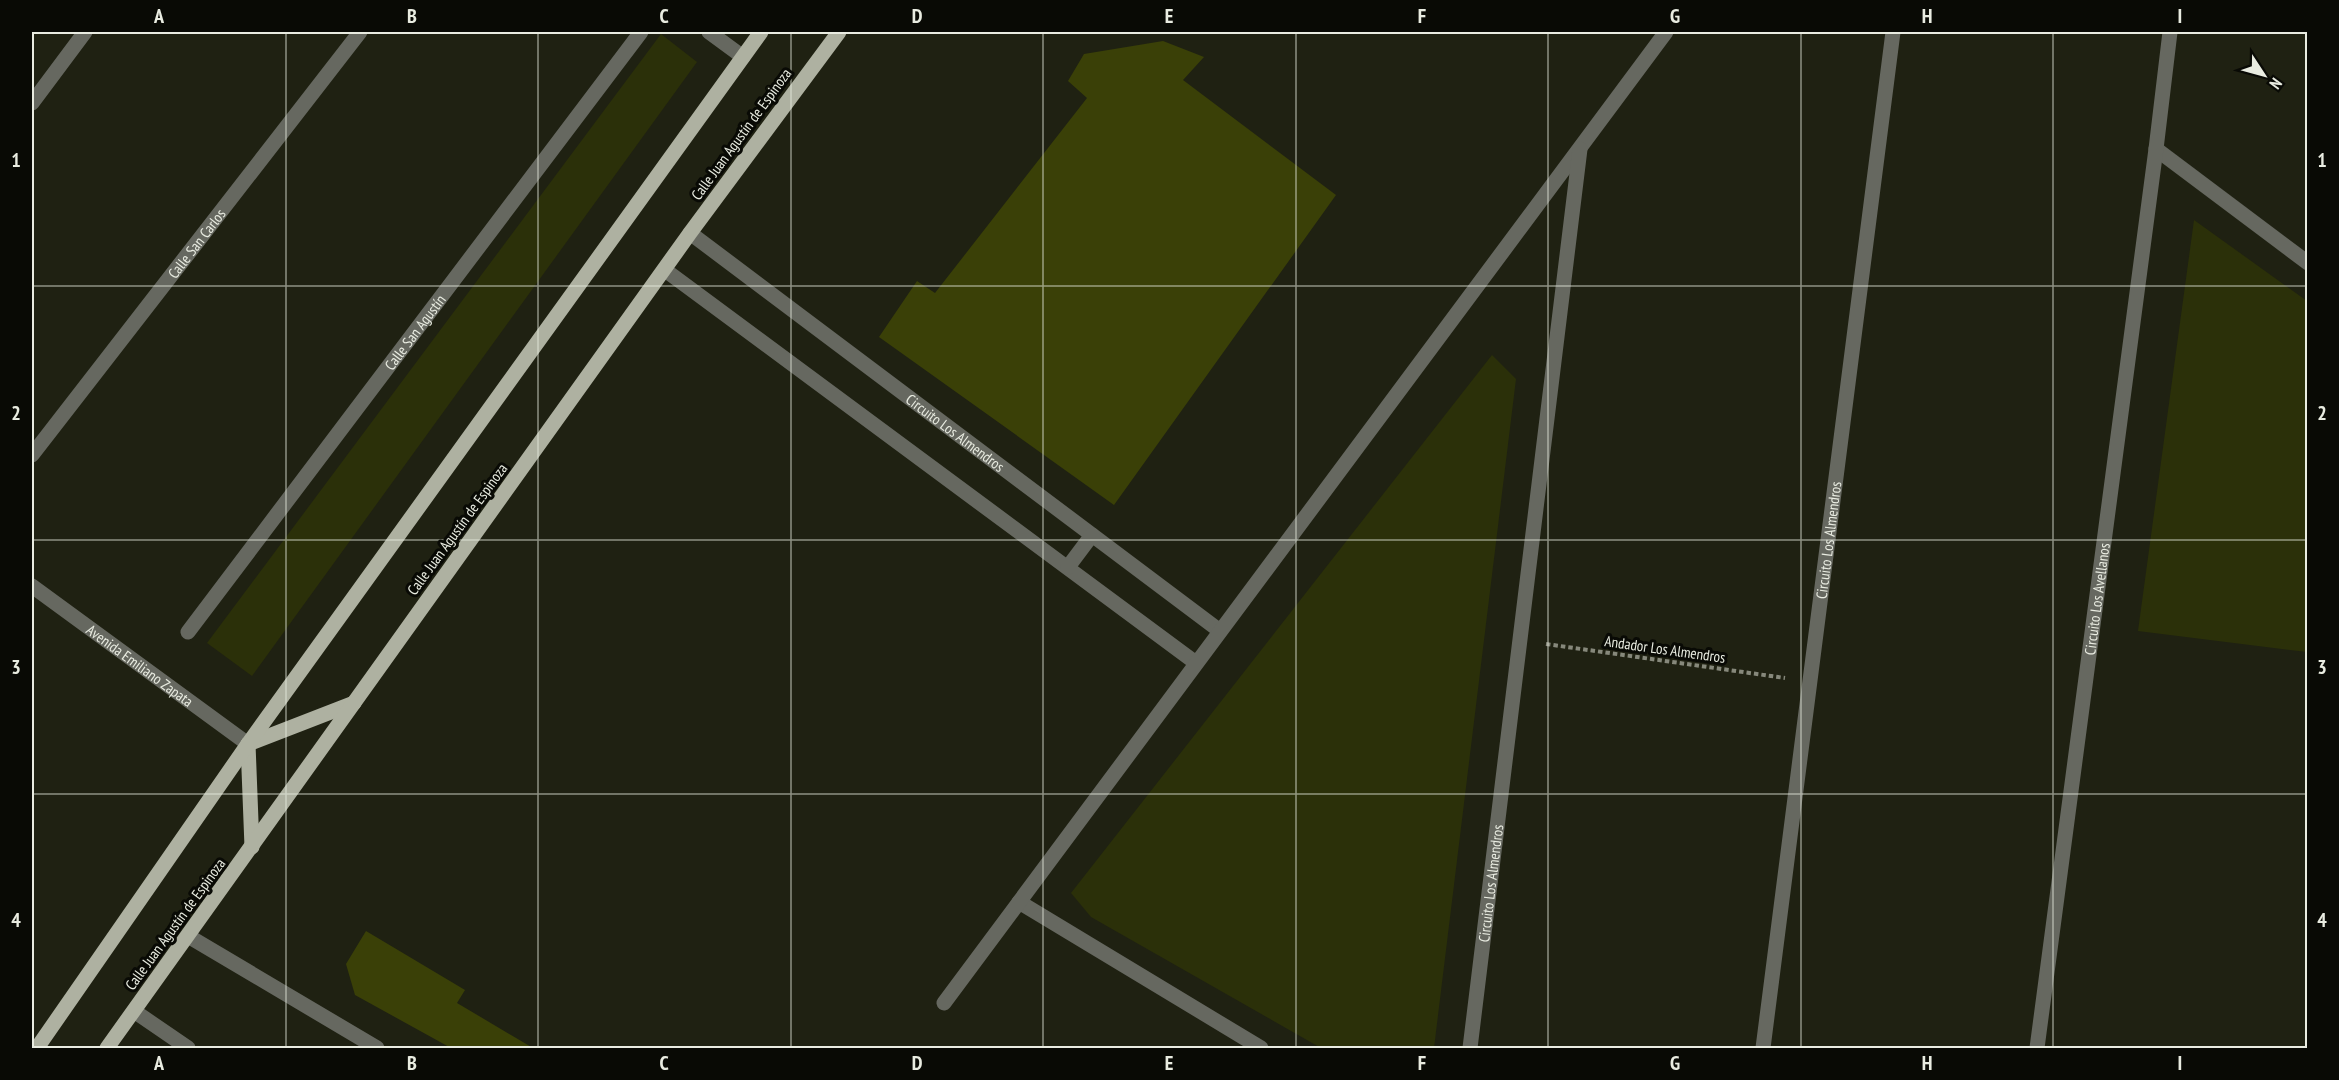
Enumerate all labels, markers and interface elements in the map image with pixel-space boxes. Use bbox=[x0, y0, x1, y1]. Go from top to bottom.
text: A bbox=[153, 3, 165, 29]
text: B bbox=[407, 3, 417, 29]
text: C bbox=[659, 3, 669, 29]
text: D bbox=[912, 3, 923, 29]
text: E bbox=[1165, 3, 1173, 29]
text: F bbox=[1418, 3, 1426, 29]
text: G bbox=[1670, 3, 1680, 29]
text: H bbox=[1922, 3, 1932, 29]
text: I bbox=[2178, 3, 2182, 29]
north arrow bbox=[2234, 45, 2294, 105]
street label: Calle Juan Agustín de Espinoza bbox=[687, 64, 795, 204]
text: N bbox=[2266, 74, 2287, 93]
text: 1 bbox=[11, 147, 21, 173]
text: 1 bbox=[2317, 147, 2327, 173]
street label: Calle San Carlos bbox=[163, 205, 229, 282]
street label: Calle San Agustín bbox=[380, 290, 449, 374]
street label: Circuito Los Almendros bbox=[902, 389, 1009, 475]
text: 2 bbox=[11, 400, 21, 426]
text: 2 bbox=[2317, 400, 2327, 426]
street label: Calle Juan Agustín de Espinoza bbox=[403, 459, 511, 599]
street label: Circuito Los Almendros bbox=[1811, 480, 1845, 600]
street label: Circuito Los Avellanos bbox=[2080, 542, 2113, 656]
street label: Avenida Emiliano Zapata bbox=[83, 620, 197, 710]
street label: Andador Los Almendros bbox=[1603, 631, 1727, 667]
text: 3 bbox=[11, 654, 21, 680]
text: 3 bbox=[2317, 654, 2327, 680]
street label: Circuito Los Almendros bbox=[1474, 823, 1507, 943]
street label: Calle Juan Agustín de Espinoza bbox=[121, 854, 229, 994]
text: 4 bbox=[11, 907, 21, 933]
text: 4 bbox=[2317, 907, 2327, 933]
text: A bbox=[153, 1050, 165, 1076]
text: B bbox=[407, 1050, 417, 1076]
text: C bbox=[659, 1050, 669, 1076]
text: D bbox=[912, 1050, 923, 1076]
text: E bbox=[1165, 1050, 1173, 1076]
text: F bbox=[1418, 1050, 1426, 1076]
text: G bbox=[1670, 1050, 1680, 1076]
text: H bbox=[1922, 1050, 1932, 1076]
text: I bbox=[2178, 1050, 2182, 1076]

